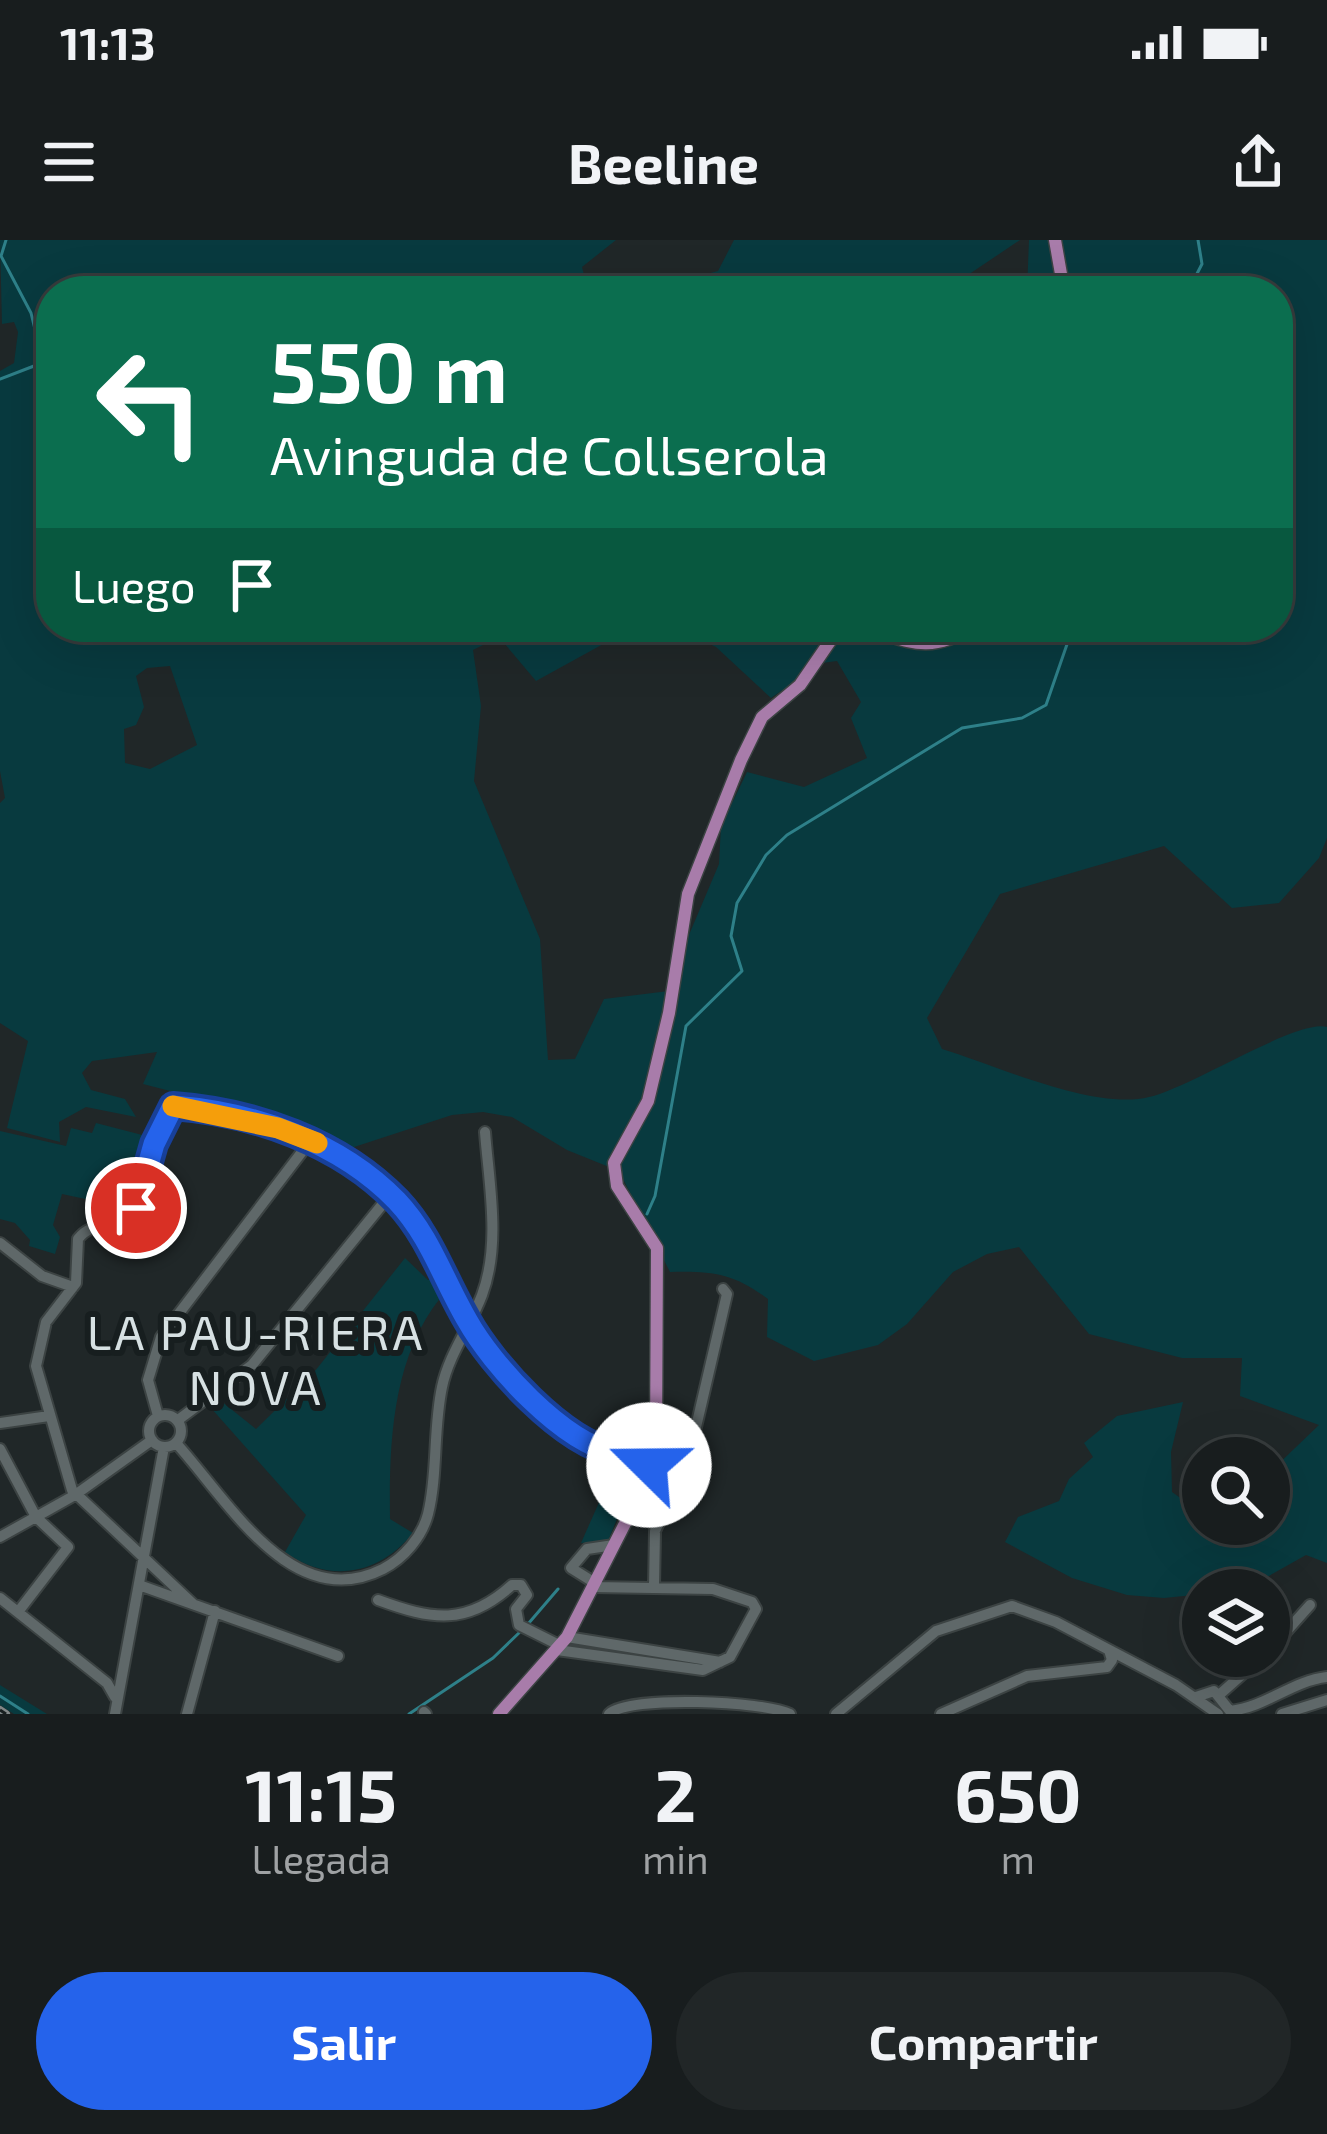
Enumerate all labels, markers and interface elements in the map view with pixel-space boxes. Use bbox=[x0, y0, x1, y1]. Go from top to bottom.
text: 11:13 bbox=[60, 15, 155, 69]
icon: menu bbox=[36, 129, 102, 195]
icon: share bbox=[1225, 129, 1291, 195]
text: Beeline bbox=[568, 130, 759, 195]
text: 550 m bbox=[270, 319, 508, 420]
icon: left bbox=[72, 324, 228, 480]
text: Avinguda de Collserola bbox=[270, 421, 829, 486]
icon: arrive bbox=[219, 552, 285, 618]
text: Luego bbox=[72, 558, 195, 612]
pin bbox=[85, 1157, 187, 1259]
icon: arrive bbox=[103, 1175, 169, 1241]
district label: LA PAU-RIERA NOVA bbox=[87, 1302, 425, 1415]
position arrow bbox=[586, 1402, 712, 1528]
map controls bbox=[1182, 1437, 1290, 1677]
button: search bbox=[1182, 1437, 1290, 1545]
button: layers bbox=[1182, 1569, 1290, 1677]
text: 11:15 bbox=[245, 1750, 397, 1836]
text: 2 bbox=[655, 1750, 696, 1836]
text: 650 bbox=[954, 1750, 1082, 1836]
text: Llegada bbox=[251, 1835, 391, 1882]
text: min bbox=[642, 1835, 709, 1882]
text: m bbox=[1001, 1835, 1035, 1882]
button: Salir bbox=[36, 1972, 652, 2110]
button: Compartir bbox=[676, 1972, 1291, 2110]

